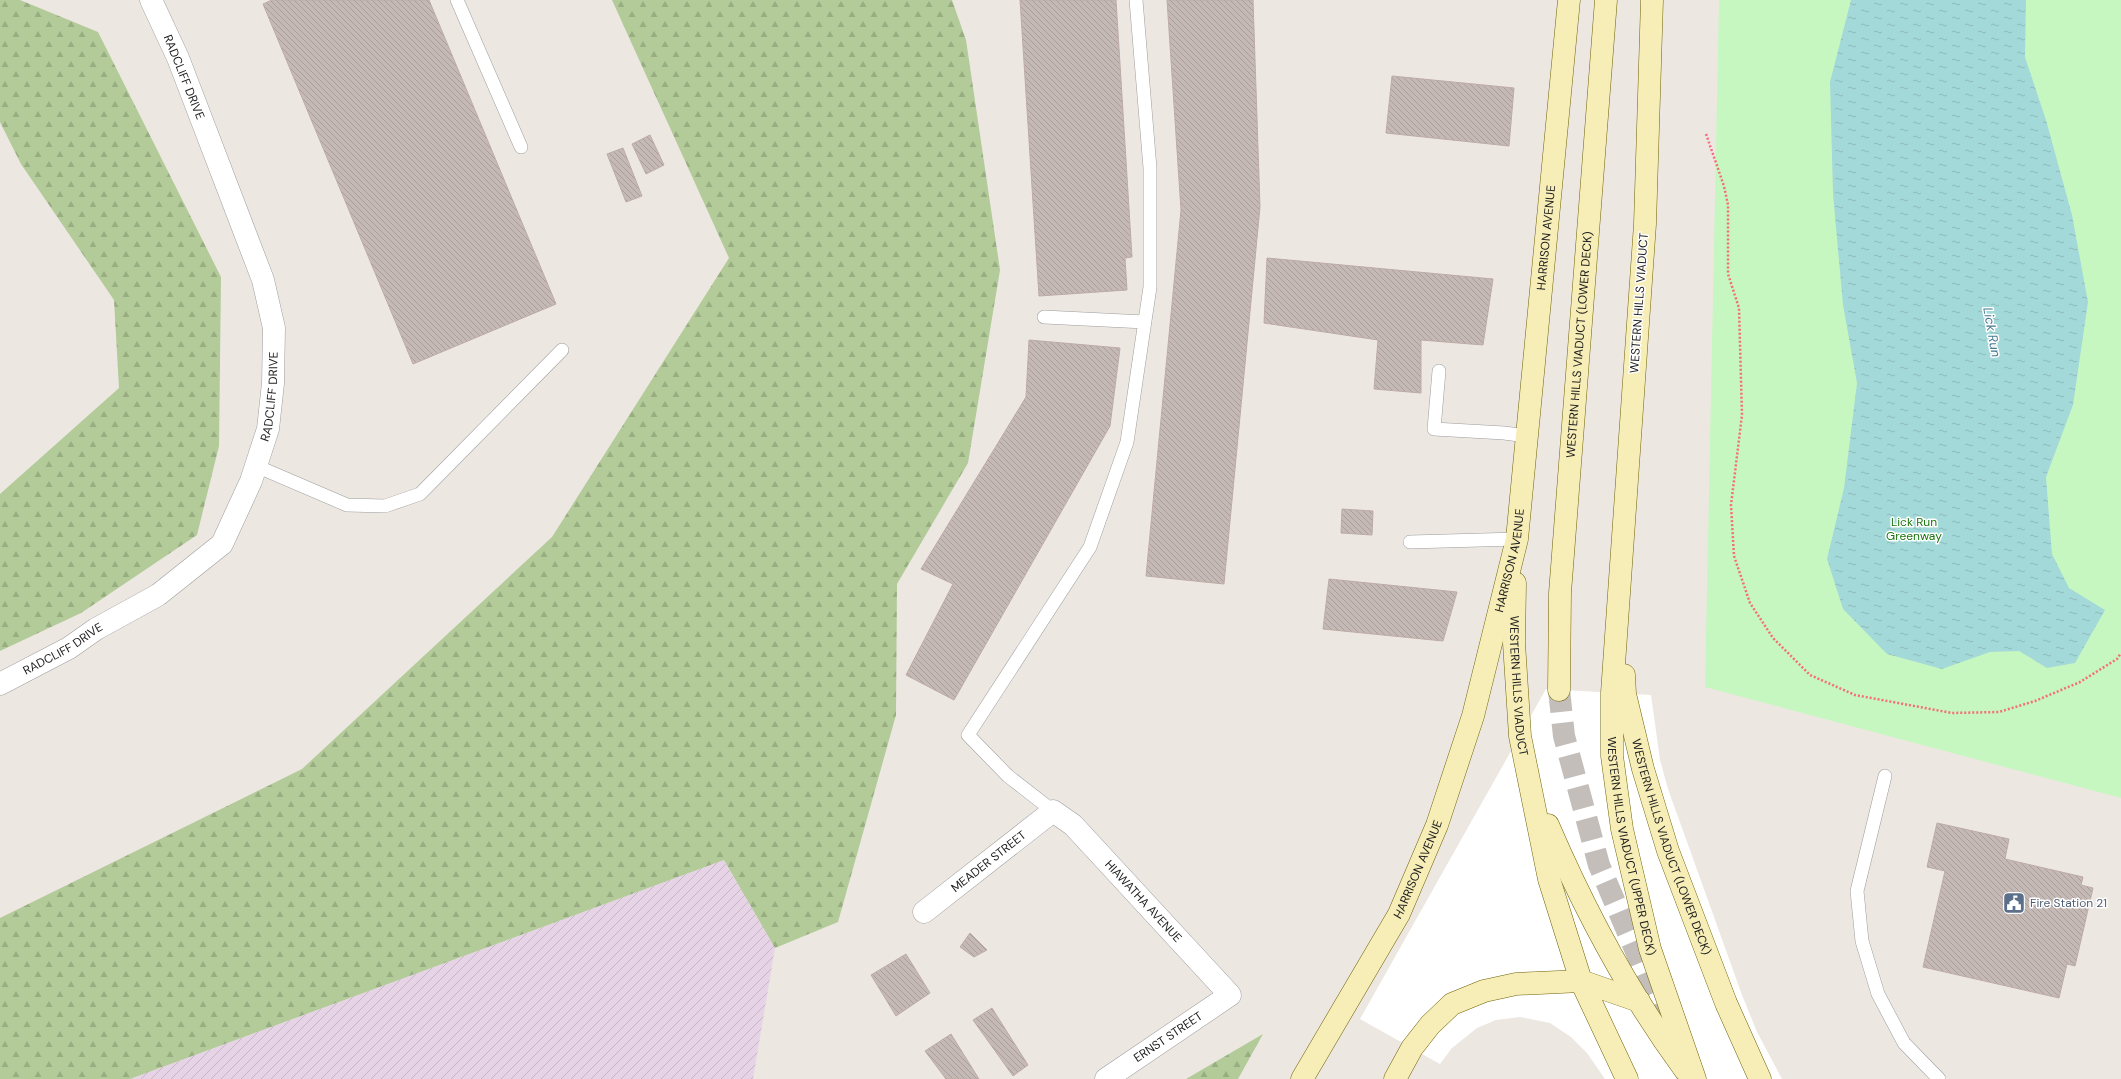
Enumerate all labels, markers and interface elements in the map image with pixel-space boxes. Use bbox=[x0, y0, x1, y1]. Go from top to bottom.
street label: RADCLIFF DRIVE bbox=[160, 32, 208, 122]
street label: HARRISON AVENUE bbox=[1533, 184, 1559, 291]
street label: WESTERN HILLS VIADUCT (LOWER DECK) bbox=[1563, 231, 1596, 459]
street label: WESTERN HILLS VIADUCT bbox=[1626, 232, 1652, 374]
water label: Lick Run bbox=[1979, 306, 2005, 358]
street label: RADCLIFF DRIVE bbox=[256, 351, 282, 443]
street label: HARRISON AVENUE bbox=[1491, 508, 1528, 614]
park label: Lick Run Greenway bbox=[1886, 514, 1942, 544]
street label: WESTERN HILLS VIADUCT bbox=[1506, 615, 1532, 758]
street label: RADCLIFF DRIVE bbox=[20, 619, 106, 679]
street label: WESTERN HILLS VIADUCT (UPPER DECK) bbox=[1604, 736, 1660, 957]
street label: WESTERN HILLS VIADUCT (LOWER DECK) bbox=[1628, 737, 1715, 957]
street label: HARRISON AVENUE bbox=[1390, 818, 1446, 922]
street label: MEADER STREET bbox=[948, 827, 1030, 896]
street label: HIAWATHA AVENUE bbox=[1101, 857, 1186, 946]
public building icon: Fire Station 21 bbox=[2001, 890, 2027, 916]
place label: Fire Station 21 bbox=[2030, 895, 2107, 911]
street label: ERNST STREET bbox=[1130, 1008, 1206, 1066]

